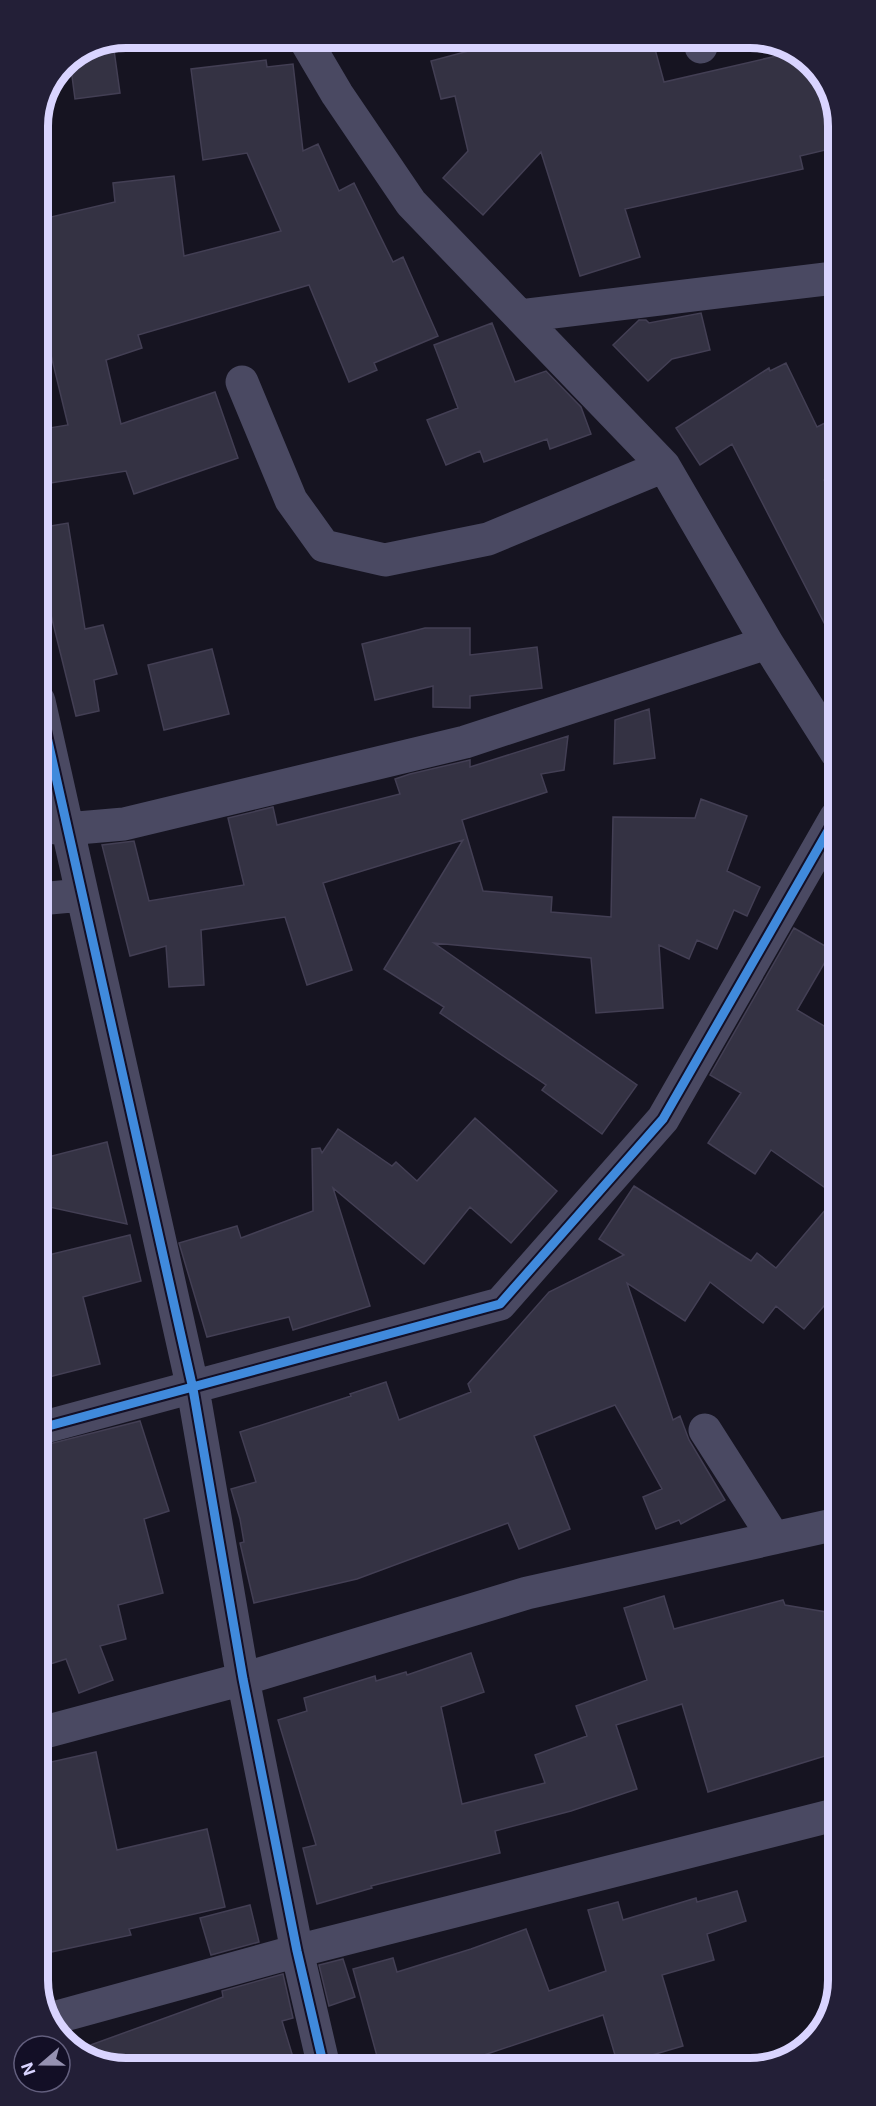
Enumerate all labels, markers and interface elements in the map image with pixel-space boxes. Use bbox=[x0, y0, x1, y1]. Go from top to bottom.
north arrow bbox=[12, 2034, 72, 2094]
text: N bbox=[16, 2060, 39, 2078]

